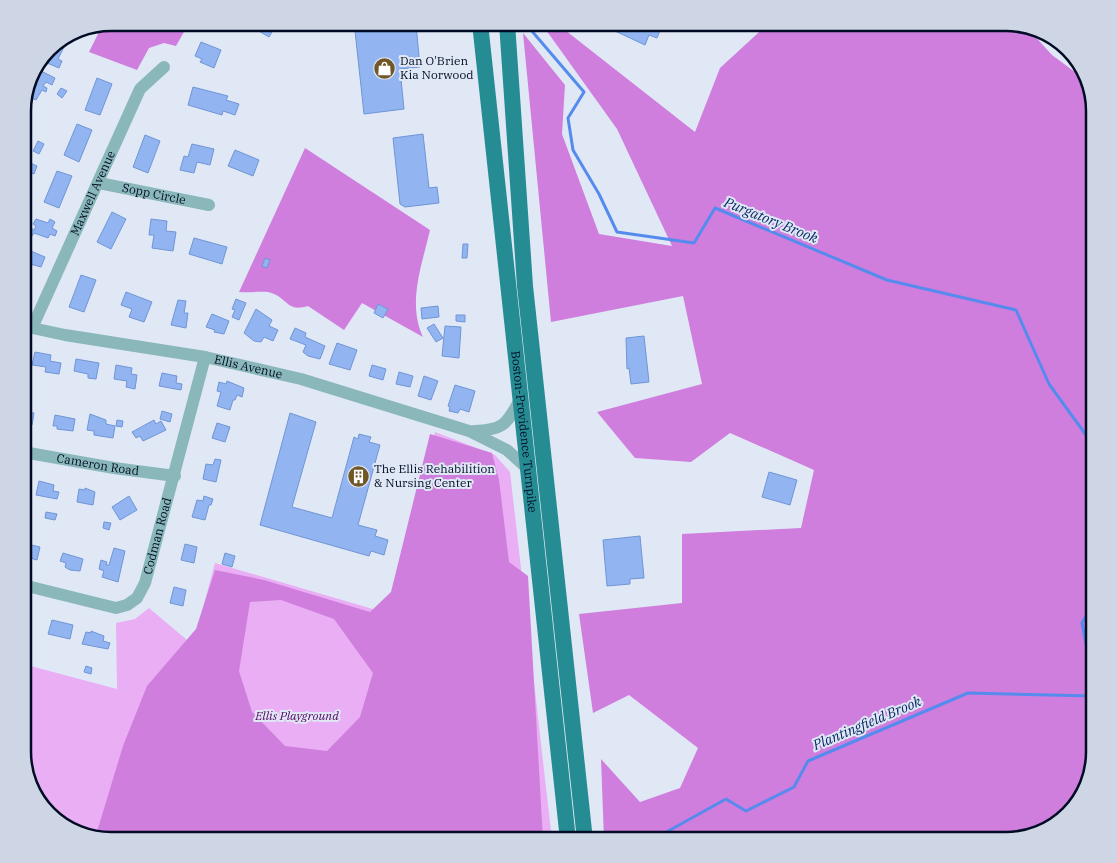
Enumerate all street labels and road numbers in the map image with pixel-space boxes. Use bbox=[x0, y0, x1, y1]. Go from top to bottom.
street label: Maxwell Avenue bbox=[67, 148, 118, 238]
street label: Sopp Circle bbox=[121, 180, 187, 207]
street label: Boston-Providence Turnpike bbox=[508, 350, 541, 513]
street label: Ellis Avenue bbox=[213, 351, 284, 381]
street label: Cameron Road bbox=[56, 450, 140, 478]
street label: Codman Road bbox=[140, 496, 174, 576]

